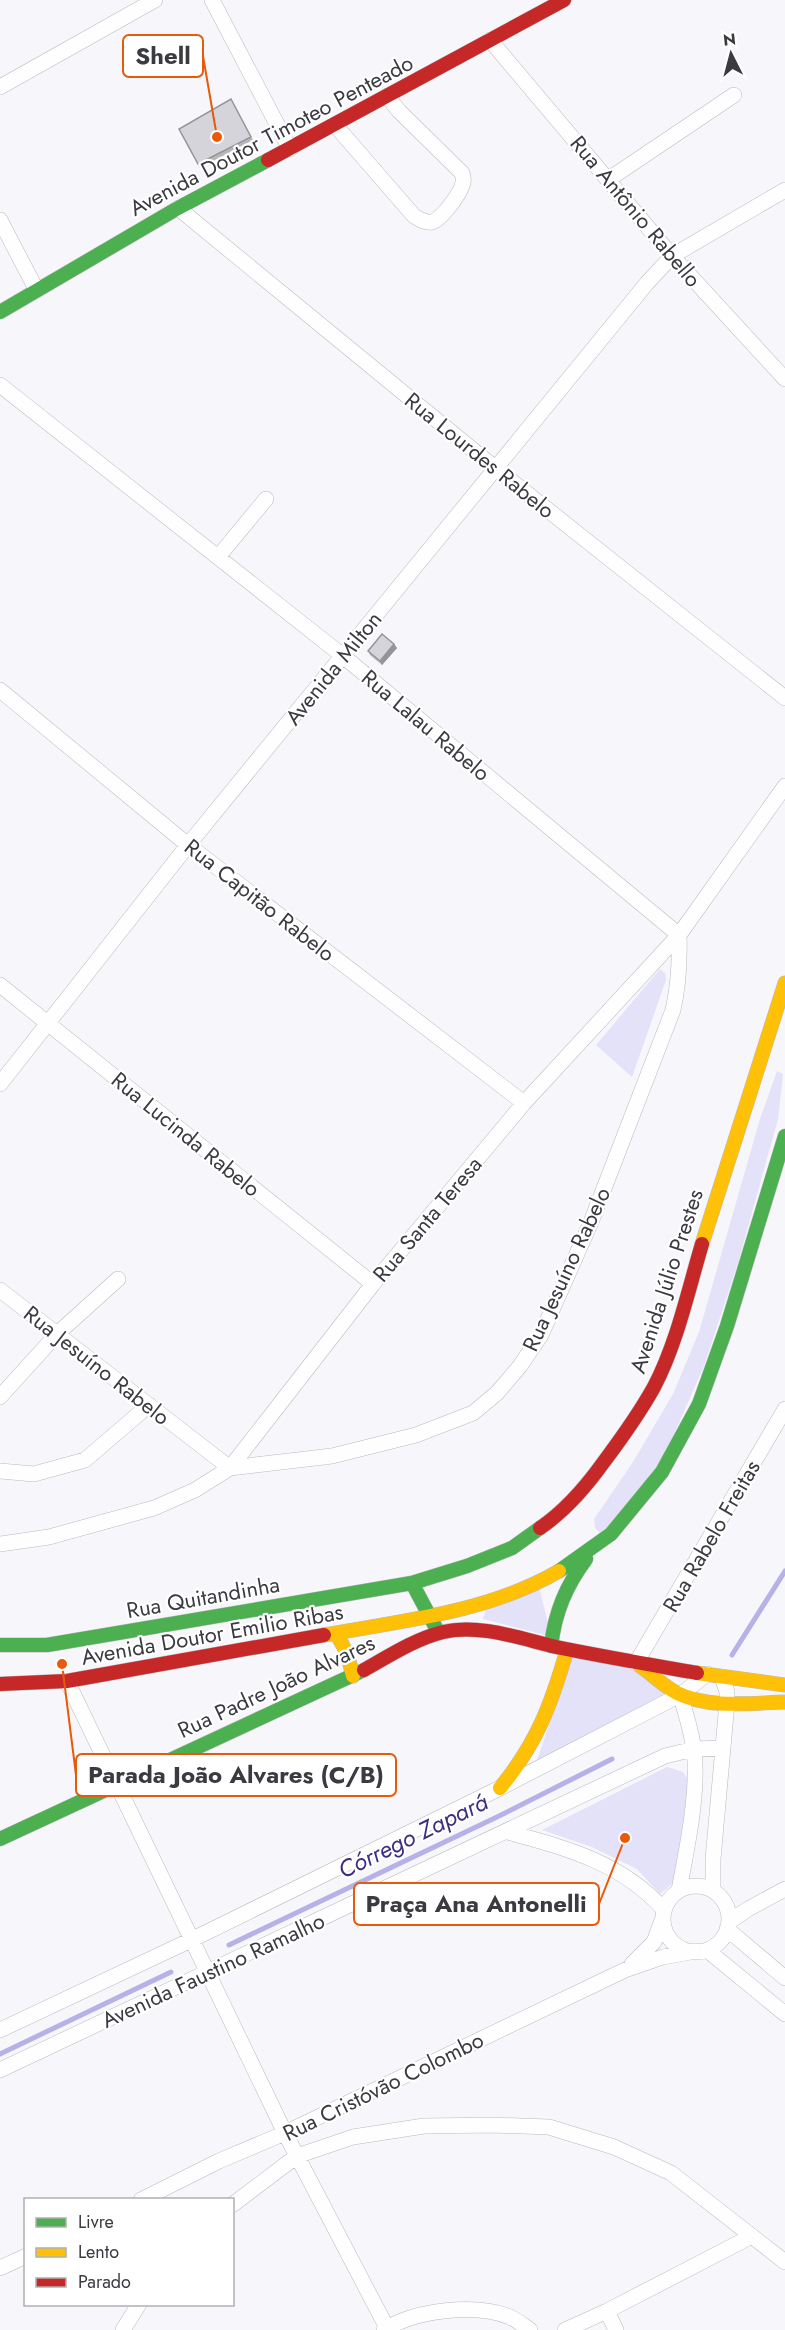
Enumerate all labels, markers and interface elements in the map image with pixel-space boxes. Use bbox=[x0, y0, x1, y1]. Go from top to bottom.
north arrow bbox=[701, 24, 761, 84]
text: N bbox=[722, 27, 737, 52]
callout: Shell bbox=[123, 35, 203, 77]
text: Shell bbox=[135, 38, 191, 73]
street label: Avenida Doutor Timoteo Penteado bbox=[123, 46, 419, 224]
street label: Rua Antônio Rabello bbox=[563, 128, 709, 294]
street label: Rua Lourdes Rabelo bbox=[398, 384, 562, 526]
street label: Avenida Milton bbox=[277, 604, 389, 732]
street label: Rua Lalau Rabelo bbox=[355, 662, 497, 788]
street label: Rua Capitão Rabelo bbox=[178, 831, 342, 969]
street label: Rua Lucinda Rabelo bbox=[105, 1064, 267, 1204]
street label: Rua Santa Teresa bbox=[365, 1149, 489, 1289]
street label: Rua Jesuíno Rabelo bbox=[514, 1182, 618, 1356]
street label: Avenida Júlio Prestes bbox=[621, 1185, 711, 1377]
street label: Rua Jesuíno Rabelo bbox=[17, 1298, 177, 1432]
street label: Rua Rabelo Freitas bbox=[654, 1454, 768, 1618]
street label: Rua Quitandinha bbox=[124, 1568, 282, 1626]
street label: Avenida Doutor Emilio Ribas bbox=[79, 1595, 346, 1673]
street label: Rua Padre João Alvares bbox=[172, 1626, 380, 1746]
callout: Parada João Alvares (C/B) bbox=[76, 1754, 396, 1796]
text: Parada João Alvares (C/B) bbox=[88, 1757, 384, 1792]
water label: Córrego Zapará bbox=[332, 1784, 494, 1887]
callout: Praça Ana Antonelli bbox=[354, 1883, 599, 1925]
text: Praça Ana Antonelli bbox=[365, 1886, 587, 1921]
street label: Avenida Faustino Ramalho bbox=[96, 1904, 330, 2036]
street label: Rua Cristóvão Colombo bbox=[277, 2023, 489, 2149]
legend bbox=[24, 2198, 234, 2306]
text: Livre bbox=[78, 2209, 114, 2235]
text: Lento bbox=[78, 2239, 119, 2265]
text: Parado bbox=[78, 2269, 131, 2295]

